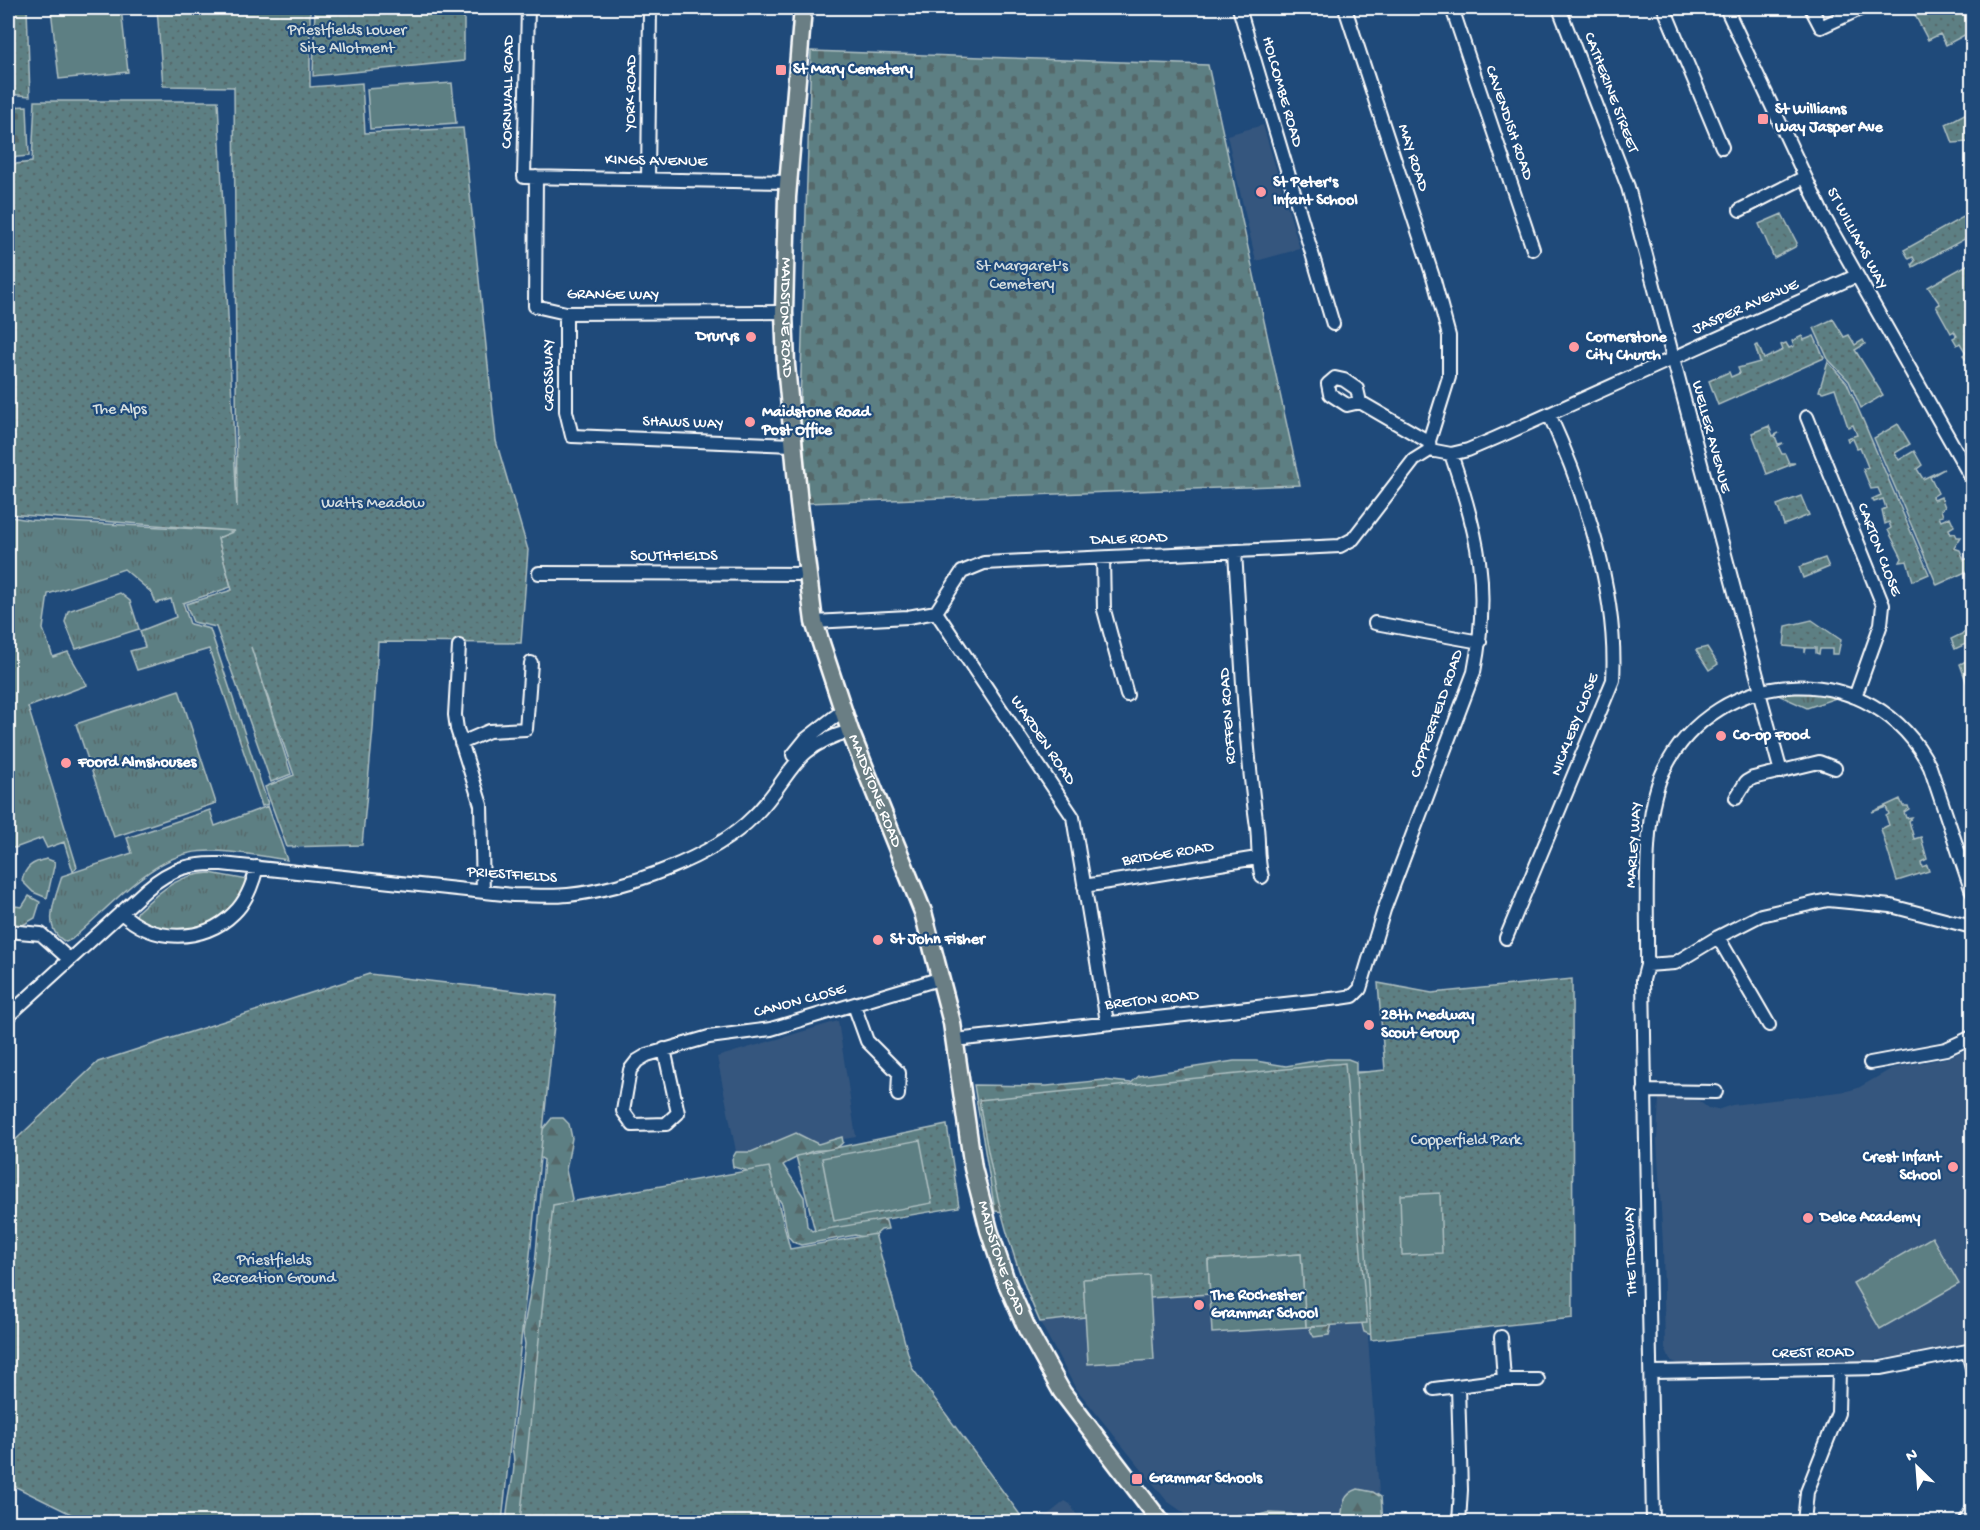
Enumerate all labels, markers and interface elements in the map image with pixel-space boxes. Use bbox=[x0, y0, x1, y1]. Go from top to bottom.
park label: Priestfields Lower Site Allotment bbox=[287, 22, 408, 59]
street label: CATHERINE STREET bbox=[1578, 30, 1642, 157]
street label: CORNWALL ROAD bbox=[499, 34, 519, 149]
street label: HOLCOMBE ROAD bbox=[1256, 35, 1306, 150]
street label: YORK ROAD bbox=[622, 54, 642, 133]
place label: St Mary Cemetery bbox=[793, 61, 913, 80]
marker: St Mary Cemetery bbox=[774, 63, 788, 77]
street label: CAVENDISH ROAD bbox=[1479, 63, 1537, 183]
place label: St Williams Way Jasper Ave bbox=[1774, 101, 1883, 138]
marker: St Williams Way Jasper Ave bbox=[1756, 112, 1770, 126]
street label: MAY ROAD bbox=[1392, 122, 1432, 195]
street label: KINGS AVENUE bbox=[605, 152, 708, 172]
place label: St Peter's Infant School bbox=[1273, 174, 1358, 211]
marker: St Peter's Infant School bbox=[1254, 185, 1268, 199]
street label: ST WILLIAMS WAY bbox=[1821, 185, 1891, 293]
street label: MAIDSTONE ROAD bbox=[774, 257, 797, 379]
park label: St Margaret's Cemetery bbox=[976, 258, 1069, 295]
street label: JASPER AVENUE bbox=[1690, 276, 1803, 340]
street label: GRANGE WAY bbox=[567, 286, 659, 306]
place label: Drurys bbox=[694, 328, 740, 347]
place label: Cornerstone City Church bbox=[1585, 329, 1667, 366]
marker: Drurys bbox=[744, 330, 758, 344]
street label: CROSSWAY bbox=[540, 339, 560, 411]
marker: Cornerstone City Church bbox=[1567, 340, 1581, 354]
street label: WELLER AVENUE bbox=[1686, 379, 1734, 496]
park label: The Alps bbox=[92, 401, 148, 420]
place label: Maidstone Road Post Office bbox=[761, 404, 872, 441]
street label: SHAWS WAY bbox=[642, 413, 724, 435]
marker: Maidstone Road Post Office bbox=[743, 415, 757, 429]
park label: Watts Meadow bbox=[321, 495, 425, 514]
street label: CARTON CLOSE bbox=[1852, 501, 1905, 600]
street label: DALE ROAD bbox=[1089, 529, 1169, 551]
street label: SOUTHFIELDS bbox=[630, 548, 718, 567]
street label: COPPERFIELD ROAD bbox=[1407, 647, 1469, 781]
street label: ROFFEN ROAD bbox=[1216, 667, 1242, 765]
street label: NICKLEBY CLOSE bbox=[1548, 670, 1605, 779]
street label: WARDEN ROAD bbox=[1005, 693, 1079, 790]
place label: Co-op Food bbox=[1732, 727, 1811, 746]
marker: Co-op Food bbox=[1714, 729, 1728, 743]
street label: MAIDSTONE ROAD bbox=[843, 732, 906, 851]
place label: Foord Almshouses bbox=[77, 754, 197, 773]
marker: Foord Almshouses bbox=[59, 756, 73, 770]
street label: MARLEY WAY bbox=[1623, 801, 1647, 889]
street label: BRIDGE ROAD bbox=[1120, 838, 1216, 872]
street label: PRIESTFIELDS bbox=[465, 863, 558, 889]
place label: St John Fisher bbox=[890, 931, 987, 950]
marker: St John Fisher bbox=[871, 933, 885, 947]
street label: CANON CLOSE bbox=[752, 980, 849, 1023]
street label: BRETON ROAD bbox=[1103, 987, 1201, 1015]
place label: 28th Medway Scout Group bbox=[1381, 1007, 1475, 1044]
marker: 28th Medway Scout Group bbox=[1362, 1018, 1376, 1032]
park label: Copperfield Park bbox=[1411, 1132, 1523, 1151]
place label: Crest Infant School bbox=[1862, 1148, 1942, 1186]
marker: Crest Infant School bbox=[1946, 1160, 1960, 1174]
street label: MAIDSTONE ROAD bbox=[972, 1199, 1030, 1319]
street label: THE TIDEWAY bbox=[1621, 1206, 1643, 1297]
place label: Delce Academy bbox=[1818, 1209, 1920, 1228]
marker: Delce Academy bbox=[1801, 1211, 1815, 1225]
park label: Priestfields Recreation Ground bbox=[212, 1252, 337, 1289]
place label: The Rochester Grammar School bbox=[1209, 1287, 1319, 1324]
marker: The Rochester Grammar School bbox=[1192, 1298, 1206, 1312]
street label: CREST ROAD bbox=[1772, 1344, 1855, 1364]
north arrow bbox=[1887, 1437, 1947, 1497]
text: N bbox=[1903, 1446, 1921, 1467]
place label: Grammar Schools bbox=[1149, 1470, 1263, 1489]
marker: Grammar Schools bbox=[1130, 1472, 1144, 1486]

